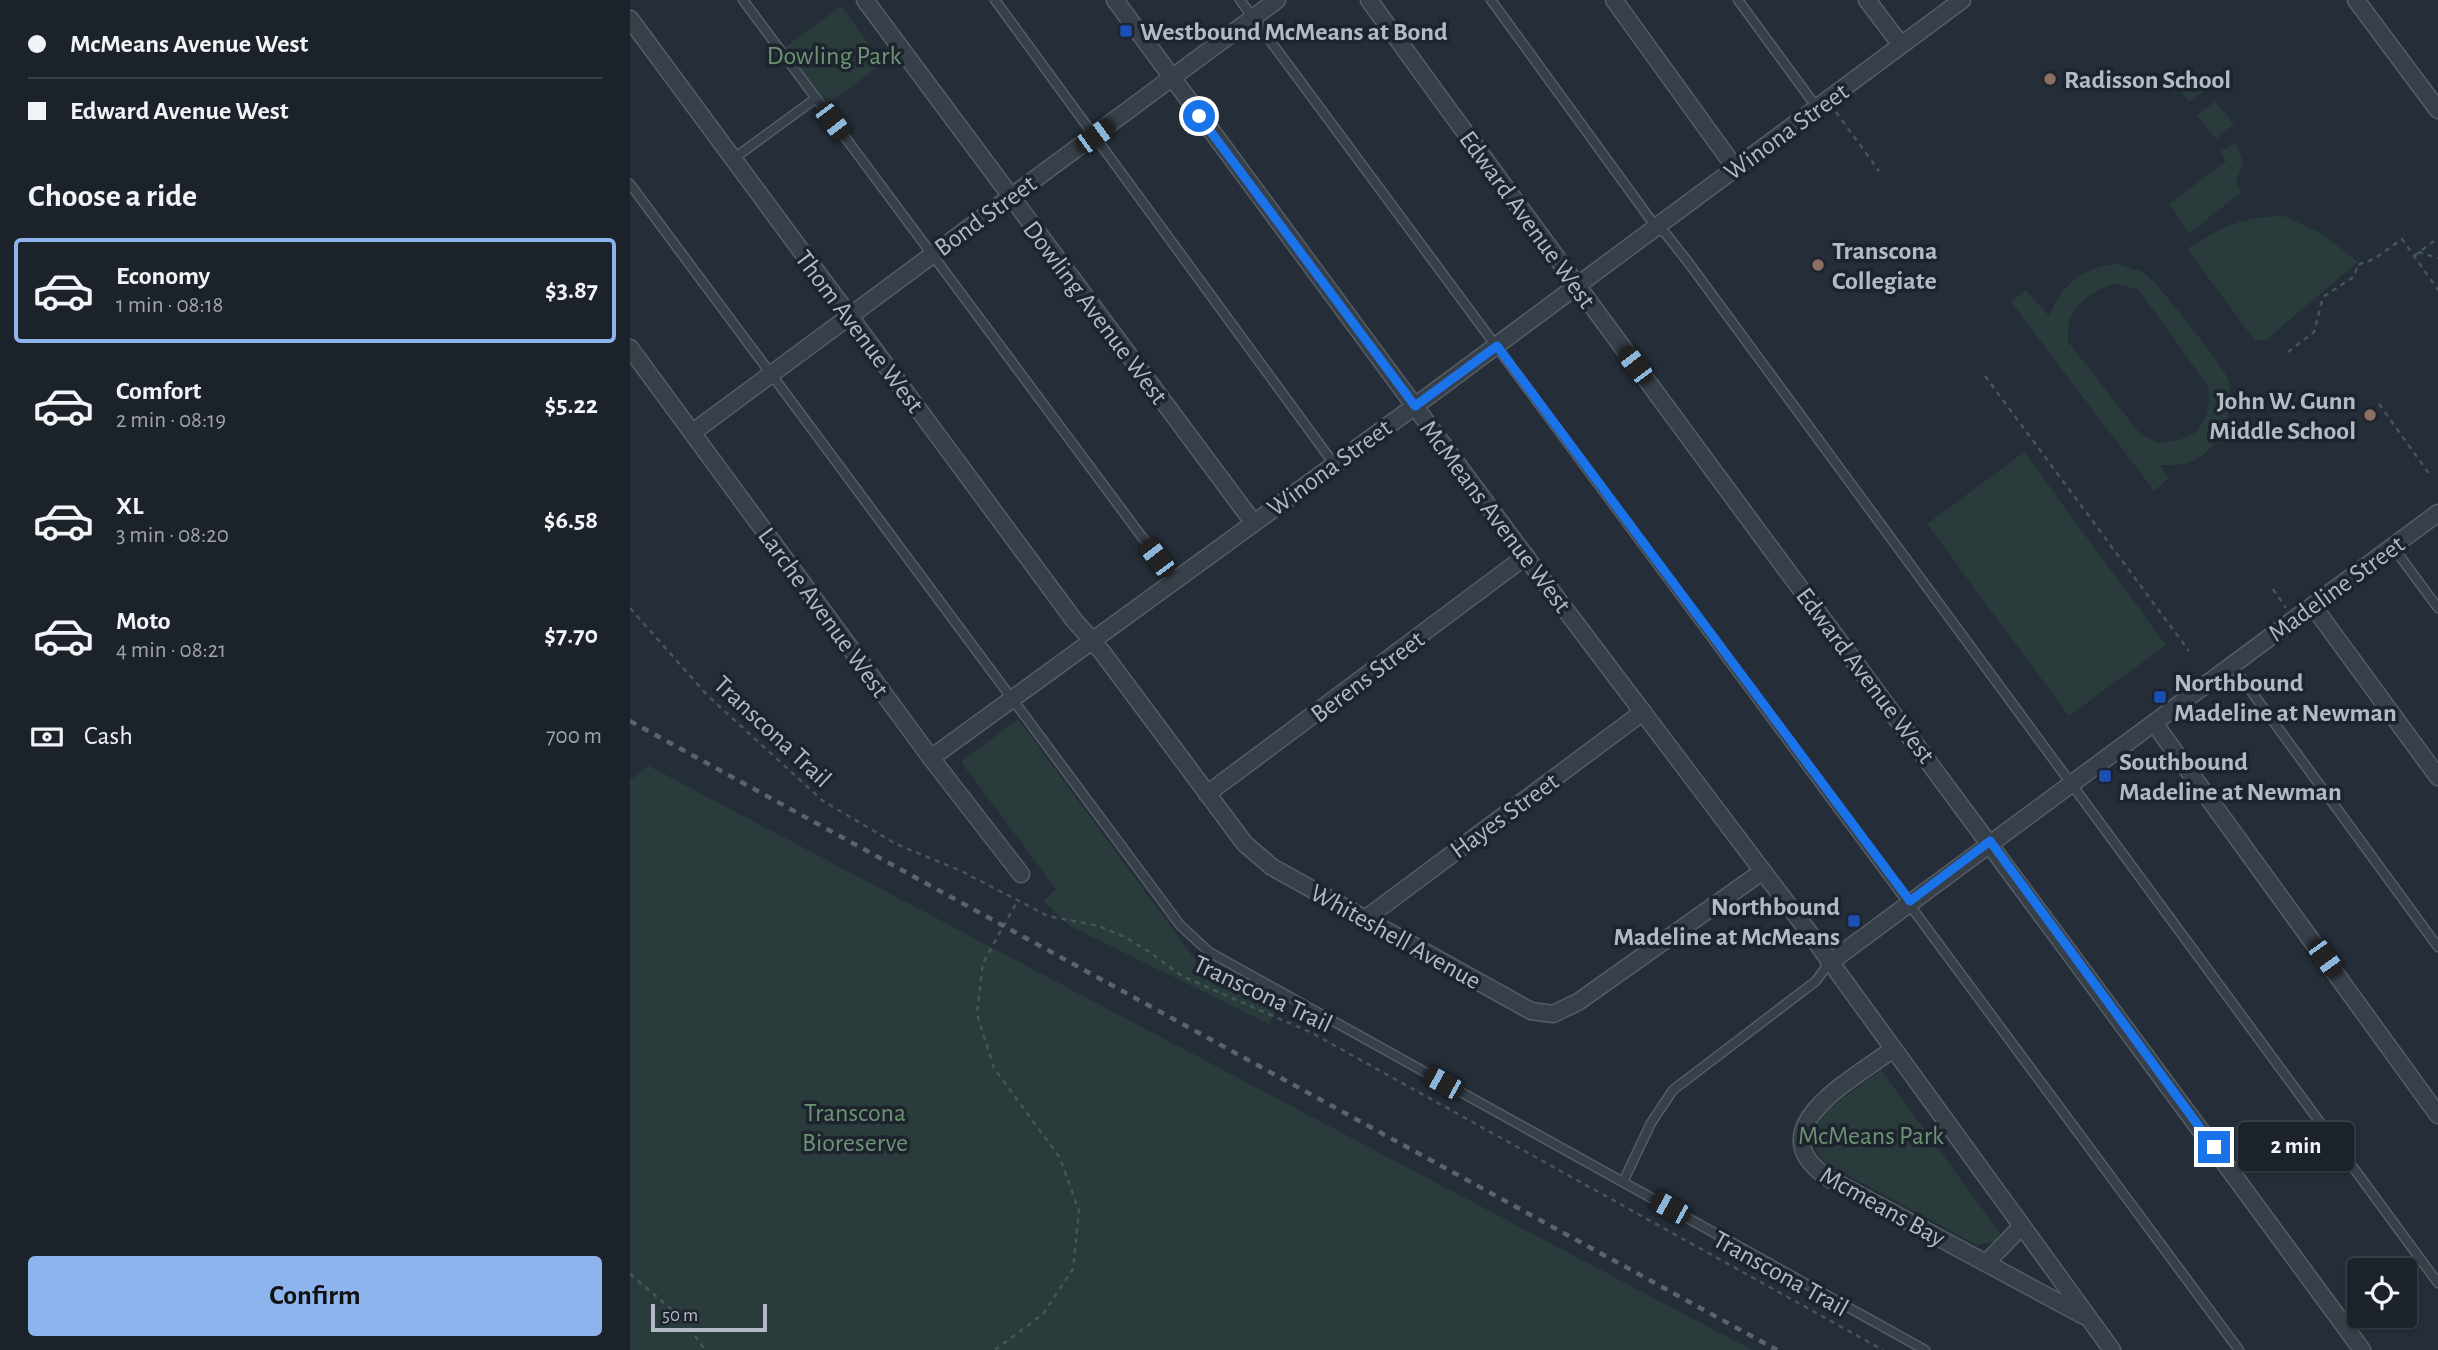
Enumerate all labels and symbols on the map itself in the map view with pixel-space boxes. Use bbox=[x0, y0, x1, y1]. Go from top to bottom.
place label: Westbound McMeans at Bond bbox=[1140, 19, 1448, 45]
marker: Westbound McMeans at Bond bbox=[1118, 23, 1134, 39]
park label: Dowling Park bbox=[767, 43, 901, 69]
place label: Radisson School bbox=[2064, 67, 2231, 93]
marker: Radisson School bbox=[2042, 71, 2058, 87]
street label: Winona Street bbox=[1720, 78, 1853, 185]
car bbox=[811, 98, 854, 144]
route start bbox=[1183, 100, 1215, 132]
car bbox=[1072, 115, 1119, 157]
street label: Edward Avenue West bbox=[1454, 126, 1600, 313]
street label: Bond Street bbox=[930, 170, 1041, 261]
street label: Dowling Avenue West bbox=[1018, 216, 1172, 409]
place label: Transcona Collegiate bbox=[1832, 238, 1937, 294]
street label: Thom Avenue West bbox=[790, 246, 928, 418]
marker: Transcona Collegiate bbox=[1810, 257, 1826, 273]
car bbox=[1614, 342, 1657, 388]
place label: John W. Gunn Middle School bbox=[2209, 388, 2356, 444]
marker: John W. Gunn Middle School bbox=[2362, 407, 2378, 423]
street label: Winona Street bbox=[1263, 414, 1396, 521]
street label: McMeans Avenue West bbox=[1415, 416, 1576, 618]
street label: Larche Avenue West bbox=[753, 523, 893, 702]
street label: Madeline Street bbox=[2264, 531, 2409, 647]
car bbox=[1136, 535, 1179, 581]
street label: Edward Avenue West bbox=[1791, 583, 1939, 768]
street label: Berens Street bbox=[1306, 626, 1429, 728]
place label: Northbound Madeline at Newman bbox=[2174, 670, 2397, 726]
street label: Transcona Trail bbox=[709, 671, 836, 792]
marker: Northbound Madeline at Newman bbox=[2152, 689, 2168, 705]
place label: Southbound Madeline at Newman bbox=[2119, 749, 2342, 805]
street label: Hayes Street bbox=[1446, 768, 1564, 864]
marker: Southbound Madeline at Newman bbox=[2097, 768, 2113, 784]
street label: Whiteshell Avenue bbox=[1306, 879, 1485, 994]
place label: Northbound Madeline at McMeans bbox=[1613, 894, 1840, 950]
marker: Northbound Madeline at McMeans bbox=[1846, 913, 1862, 929]
car bbox=[2305, 935, 2346, 981]
street label: Transcona Trail bbox=[1189, 950, 1336, 1037]
car bbox=[1420, 1064, 1467, 1102]
park label: Transcona Bioreserve bbox=[802, 1100, 908, 1156]
callout: 2 min bbox=[2238, 1122, 2354, 1172]
park label: McMeans Park bbox=[1798, 1123, 1944, 1149]
route end bbox=[2198, 1131, 2230, 1163]
street label: Mcmeans Bay bbox=[1816, 1162, 1949, 1252]
car bbox=[1647, 1189, 1694, 1227]
street label: Transcona Trail bbox=[1709, 1226, 1852, 1322]
scale bar bbox=[651, 1301, 766, 1333]

